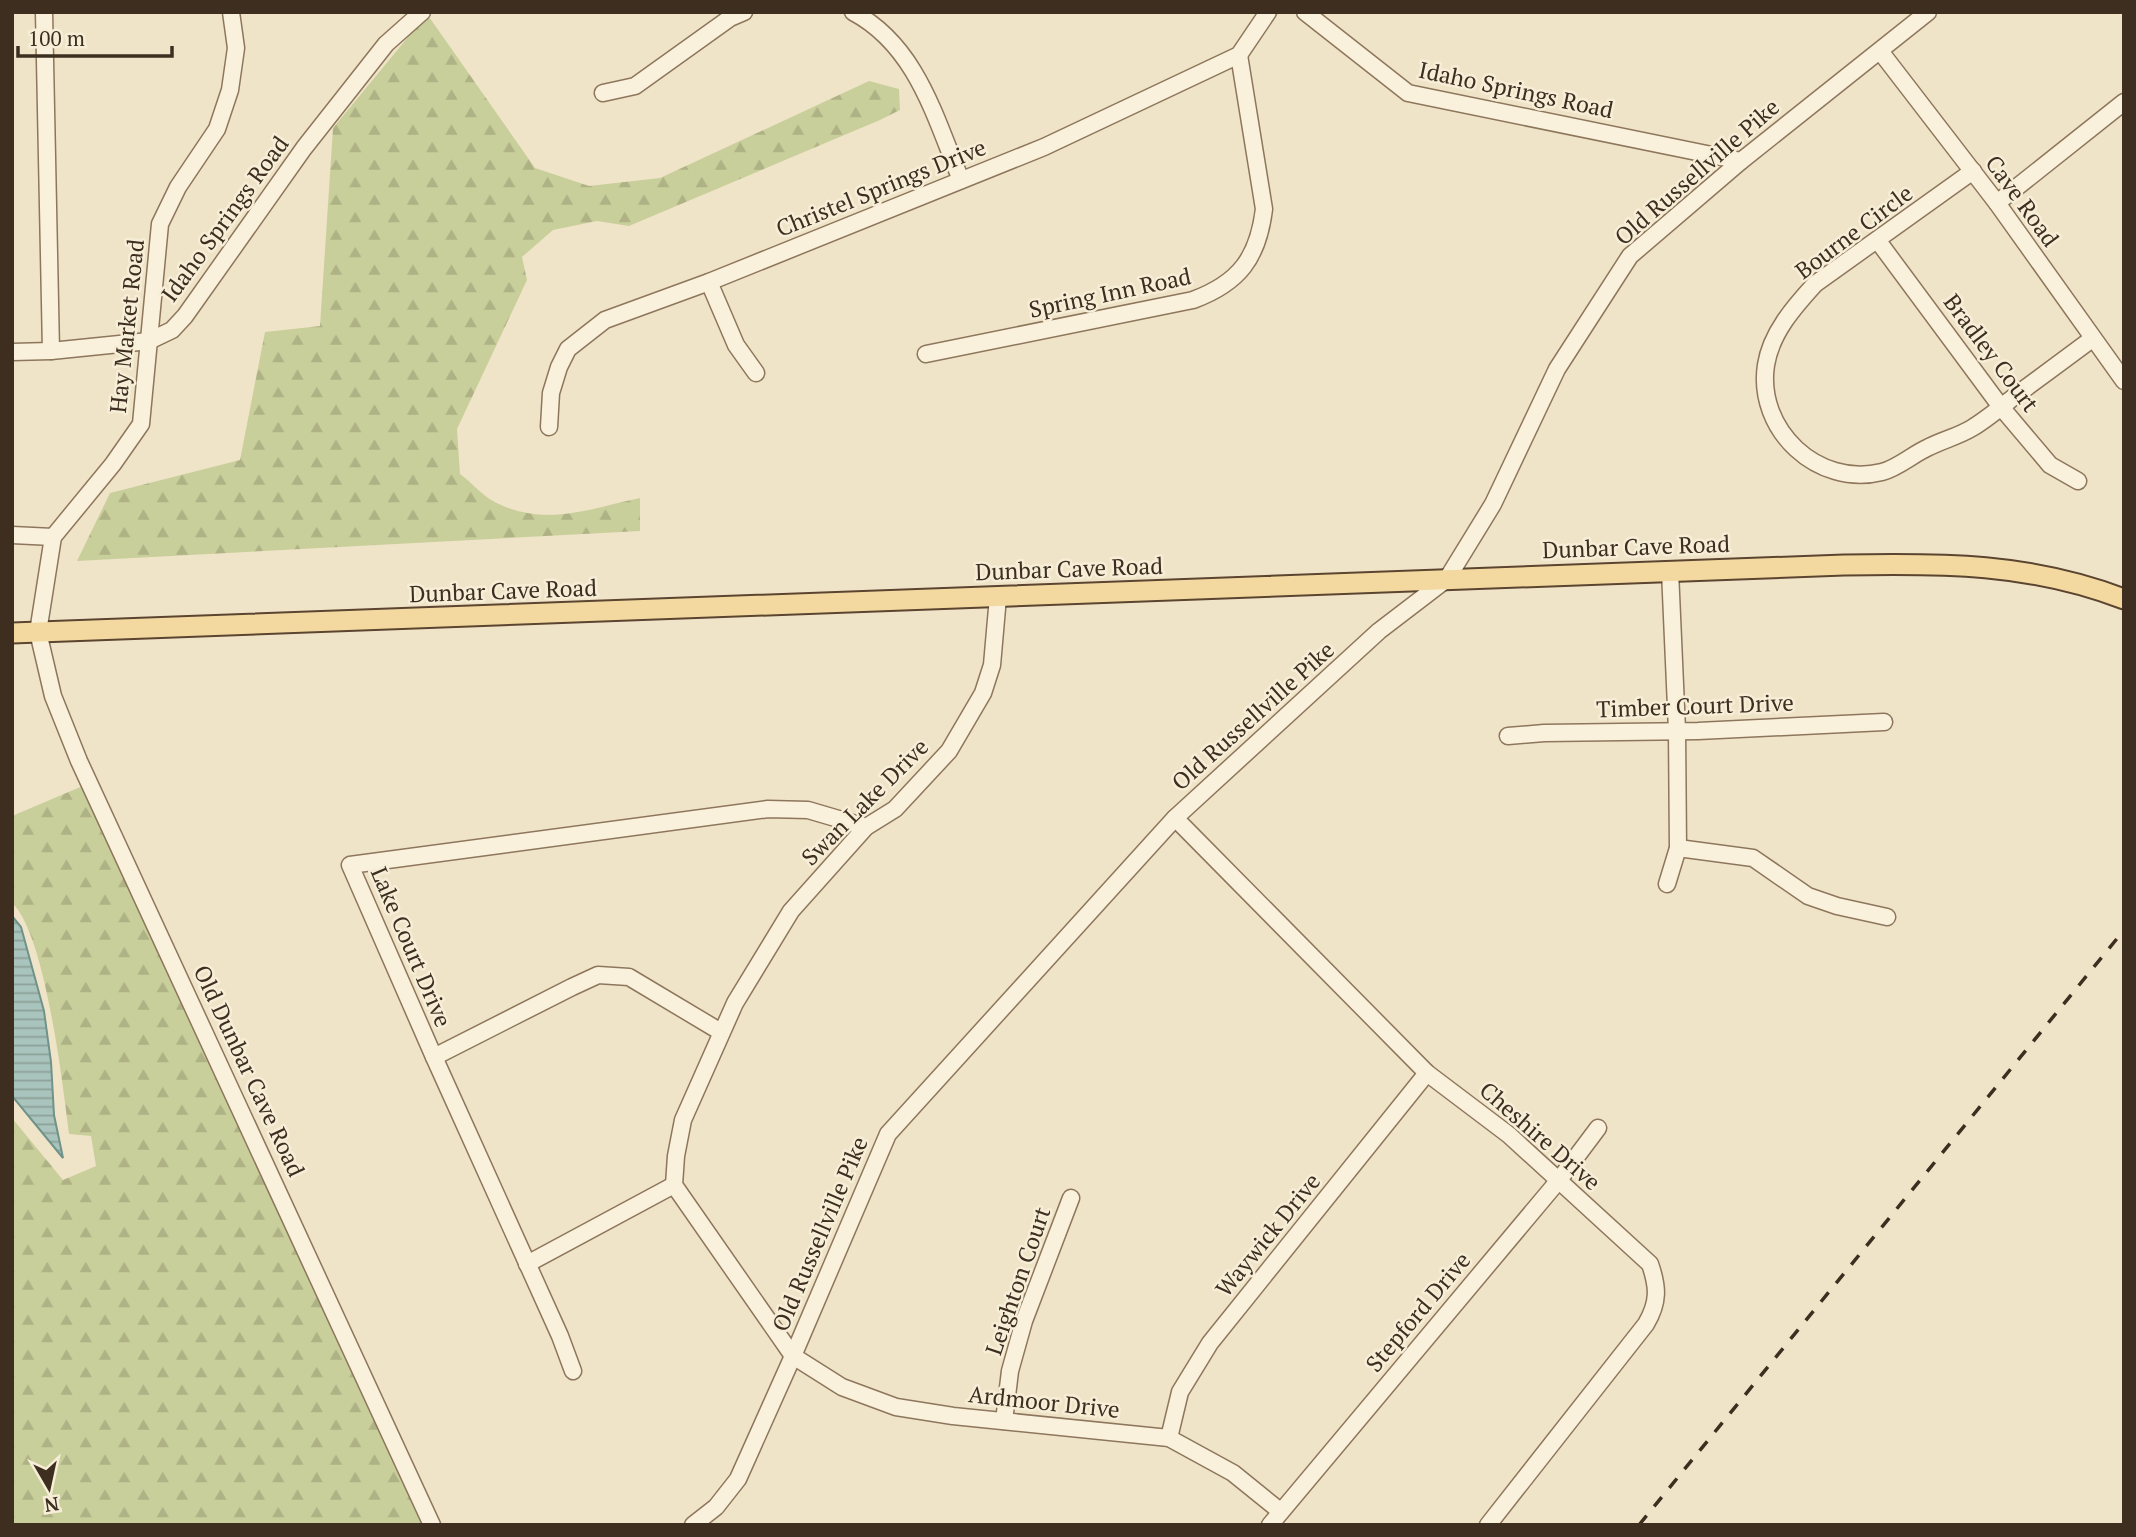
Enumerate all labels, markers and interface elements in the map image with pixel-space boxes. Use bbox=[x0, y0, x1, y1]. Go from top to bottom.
scale bar bbox=[18, 14, 172, 58]
text: 100 m bbox=[28, 24, 85, 52]
street label: Idaho Springs Road bbox=[1416, 54, 1616, 125]
street label: Old Russellville Pike bbox=[1608, 91, 1786, 252]
street label: Idaho Springs Road bbox=[154, 129, 295, 308]
street label: Christel Springs Drive bbox=[771, 131, 990, 244]
street label: Cave Road bbox=[1979, 149, 2066, 253]
street label: Bourne Circle bbox=[1789, 177, 1919, 286]
street label: Hay Market Road bbox=[102, 237, 151, 414]
street label: Spring Inn Road bbox=[1026, 260, 1194, 325]
street label: Bradley Court bbox=[1937, 287, 2046, 418]
street label: Dunbar Cave Road bbox=[1542, 528, 1731, 565]
street label: Dunbar Cave Road bbox=[975, 550, 1164, 587]
street label: Dunbar Cave Road bbox=[409, 572, 598, 609]
street label: Old Russellville Pike bbox=[1165, 634, 1341, 797]
street label: Timber Court Drive bbox=[1596, 687, 1794, 724]
street label: Swan Lake Drive bbox=[794, 731, 935, 872]
street label: Lake Court Drive bbox=[364, 862, 459, 1032]
street label: Old Dunbar Cave Road bbox=[187, 960, 312, 1182]
street label: Cheshire Drive bbox=[1473, 1074, 1608, 1197]
street label: Old Russellville Pike bbox=[764, 1132, 875, 1336]
street label: Waywick Drive bbox=[1208, 1166, 1327, 1303]
street label: Leighton Court bbox=[978, 1202, 1058, 1359]
street label: Stepford Drive bbox=[1358, 1245, 1477, 1378]
street label: Ardmoor Drive bbox=[967, 1378, 1121, 1425]
north arrow bbox=[14, 1453, 84, 1523]
text: N bbox=[42, 1492, 61, 1519]

